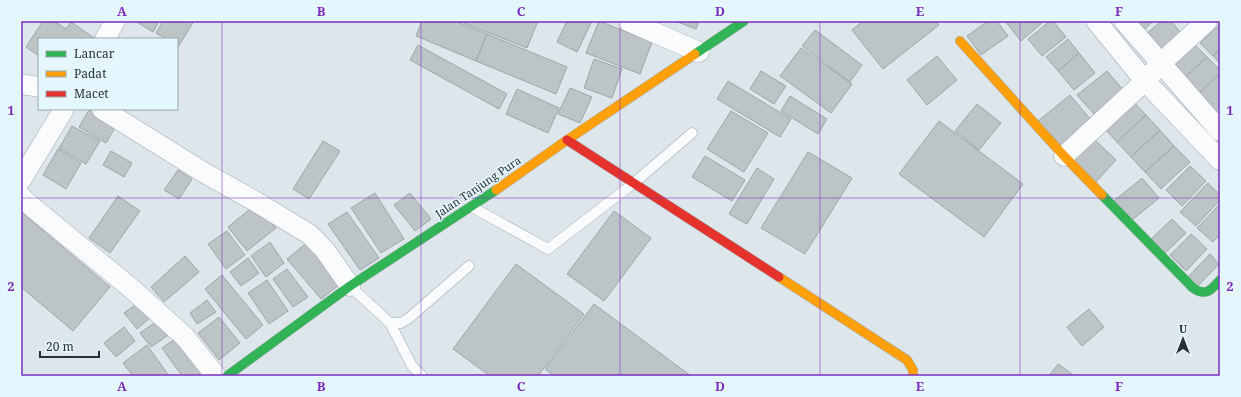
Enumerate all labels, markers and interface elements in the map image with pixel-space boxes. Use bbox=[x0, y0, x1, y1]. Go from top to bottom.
text: A bbox=[117, 2, 127, 20]
text: B bbox=[317, 2, 326, 20]
text: C bbox=[517, 2, 526, 20]
text: D bbox=[715, 2, 725, 20]
text: E bbox=[916, 2, 925, 20]
text: F bbox=[1115, 2, 1123, 20]
legend bbox=[38, 38, 178, 110]
text: Lancar bbox=[74, 45, 115, 62]
text: Padat bbox=[74, 65, 106, 82]
text: Macet bbox=[74, 85, 109, 102]
text: 1 bbox=[7, 101, 15, 119]
text: 1 bbox=[1226, 101, 1234, 119]
street label: Jalan Tanjung Pura bbox=[431, 152, 524, 221]
text: 2 bbox=[7, 277, 15, 295]
text: 2 bbox=[1226, 277, 1234, 295]
north arrow bbox=[1163, 319, 1203, 359]
text: U bbox=[1179, 321, 1188, 336]
scale bar bbox=[40, 333, 99, 359]
text: 20 m bbox=[46, 338, 74, 355]
text: A bbox=[117, 377, 127, 395]
text: B bbox=[317, 377, 326, 395]
text: C bbox=[517, 377, 526, 395]
text: D bbox=[715, 377, 725, 395]
text: E bbox=[916, 377, 925, 395]
text: F bbox=[1115, 377, 1123, 395]

